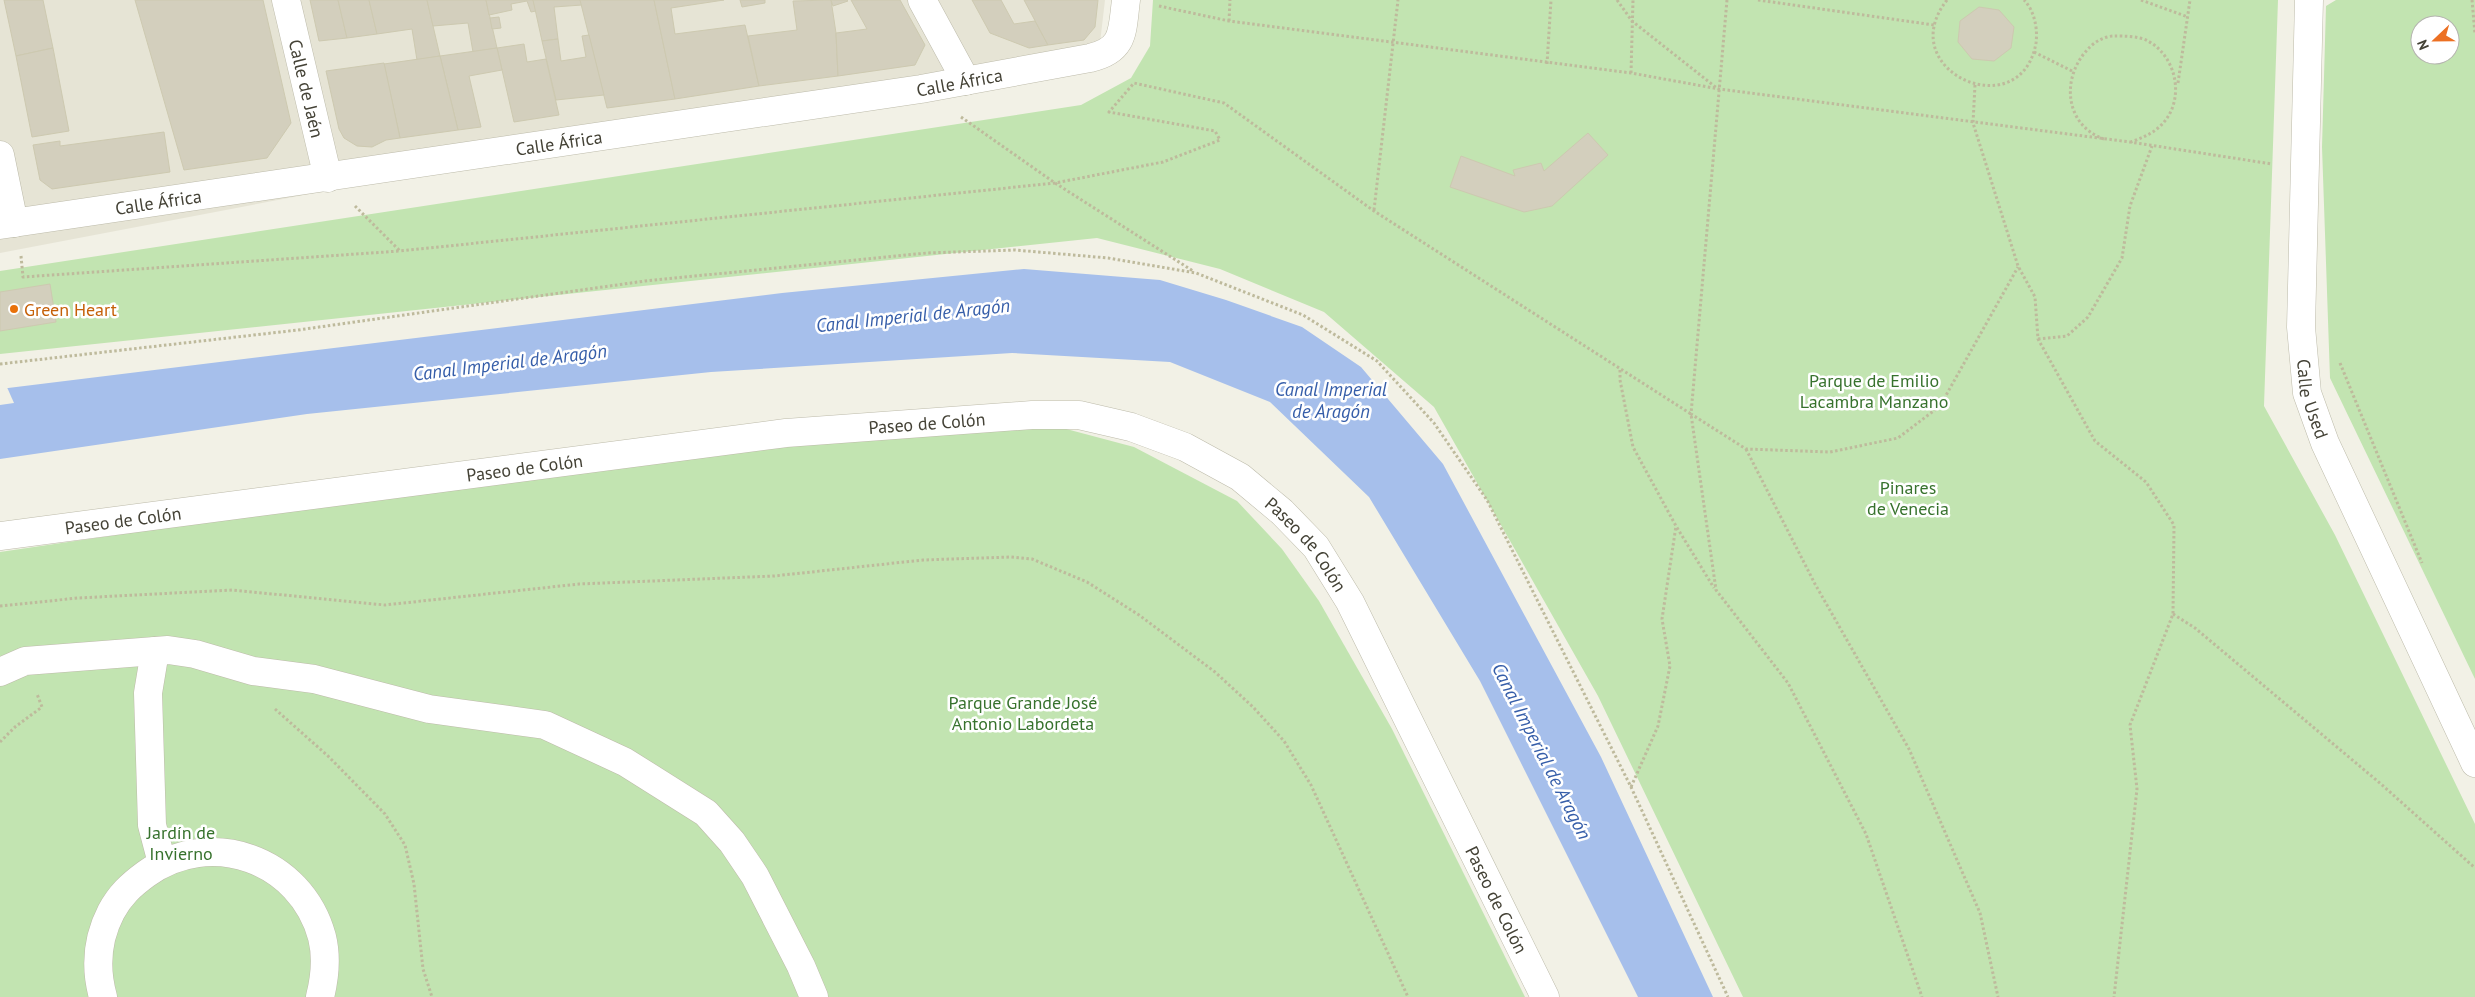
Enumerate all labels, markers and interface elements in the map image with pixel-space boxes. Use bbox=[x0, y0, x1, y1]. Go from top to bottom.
north arrow bbox=[2410, 15, 2460, 65]
street label: Calle de Jaén bbox=[284, 37, 330, 140]
text: N bbox=[2413, 37, 2433, 53]
street label: Calle África bbox=[914, 63, 1004, 101]
street label: Calle África bbox=[514, 125, 604, 160]
street label: Calle África bbox=[114, 184, 203, 219]
water label: Canal Imperial de Aragón bbox=[815, 293, 1011, 337]
place label: Green Heart bbox=[24, 298, 117, 321]
marker: Green Heart bbox=[8, 303, 20, 315]
water label: Canal Imperial de Aragón bbox=[412, 338, 608, 386]
street label: Calle Used bbox=[2292, 358, 2334, 442]
park label: Parque de Emilio Lacambra Manzano bbox=[1800, 369, 1948, 413]
water label: Canal Imperial de Aragón bbox=[1275, 377, 1387, 423]
street label: Paseo de Colón bbox=[868, 407, 986, 438]
street label: Paseo de Colón bbox=[465, 448, 584, 486]
park label: Pinares de Venecia bbox=[1867, 476, 1949, 520]
street label: Paseo de Colón bbox=[1261, 492, 1352, 596]
street label: Paseo de Colón bbox=[63, 501, 183, 539]
water label: Canal Imperial de Aragón bbox=[1487, 659, 1597, 843]
park label: Parque Grande José Antonio Labordeta bbox=[949, 691, 1097, 735]
park label: Jardín de Invierno bbox=[146, 821, 215, 865]
street label: Paseo de Colón bbox=[1461, 842, 1533, 957]

